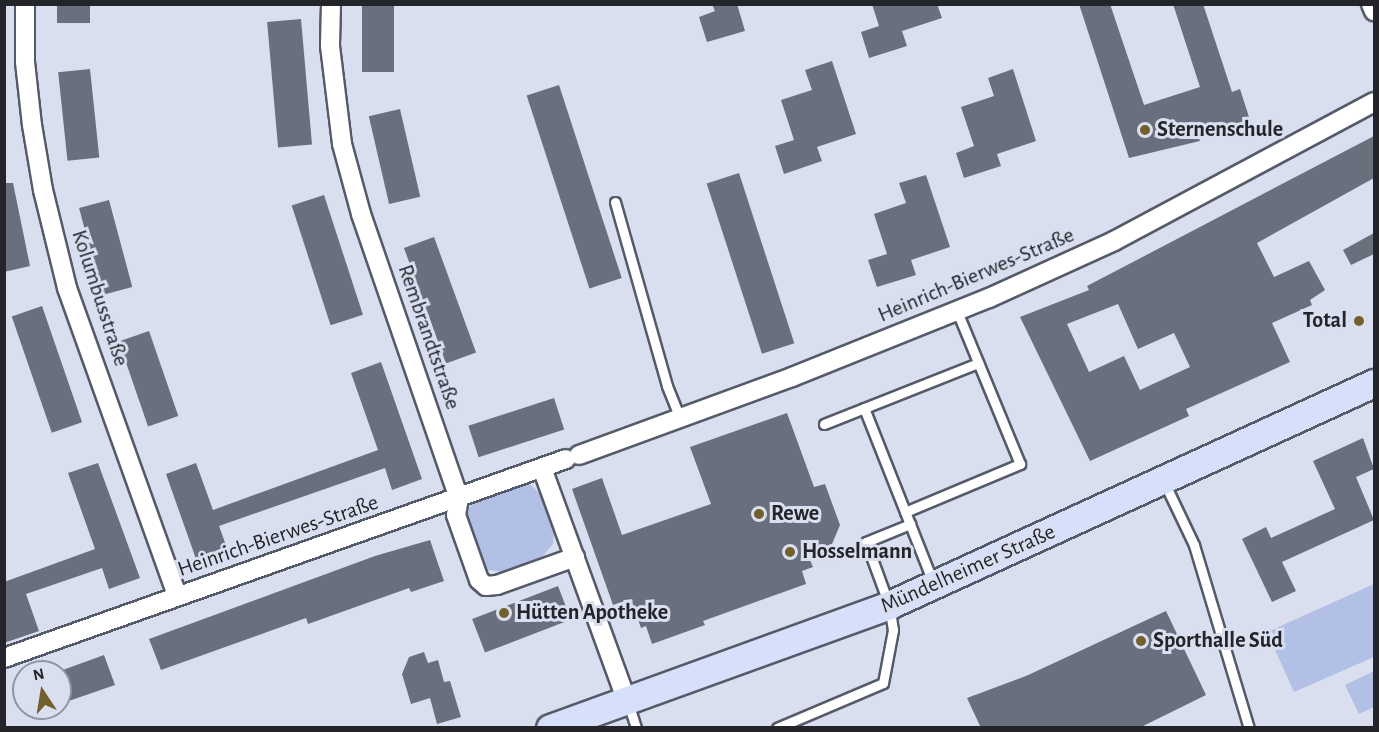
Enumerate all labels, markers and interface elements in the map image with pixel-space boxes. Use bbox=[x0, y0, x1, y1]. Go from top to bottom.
place label: Sternenschule bbox=[1157, 117, 1283, 143]
marker: Sternenschule bbox=[1138, 123, 1152, 137]
street label: Heinrich-Bierwes-Straße bbox=[874, 222, 1078, 328]
street label: Kolumbusstraße bbox=[66, 227, 134, 369]
street label: Rembrandtstraße bbox=[392, 261, 466, 413]
place label: Total bbox=[1303, 308, 1347, 334]
marker: Total bbox=[1352, 314, 1366, 328]
street label: Heinrich-Bierwes-Straße bbox=[174, 489, 382, 583]
place label: Rewe bbox=[771, 501, 819, 527]
marker: Rewe bbox=[752, 507, 766, 521]
street label: Mündelheimer Straße bbox=[877, 519, 1059, 619]
place label: Hosselmann bbox=[802, 539, 912, 565]
marker: Hosselmann bbox=[783, 545, 797, 559]
place label: Hütten Apotheke bbox=[516, 600, 668, 626]
marker: Hütten Apotheke bbox=[497, 606, 511, 620]
place label: Sporthalle Süd bbox=[1153, 628, 1283, 654]
marker: Sporthalle Süd bbox=[1134, 634, 1148, 648]
north arrow bbox=[12, 660, 72, 720]
text: N bbox=[32, 665, 46, 683]

